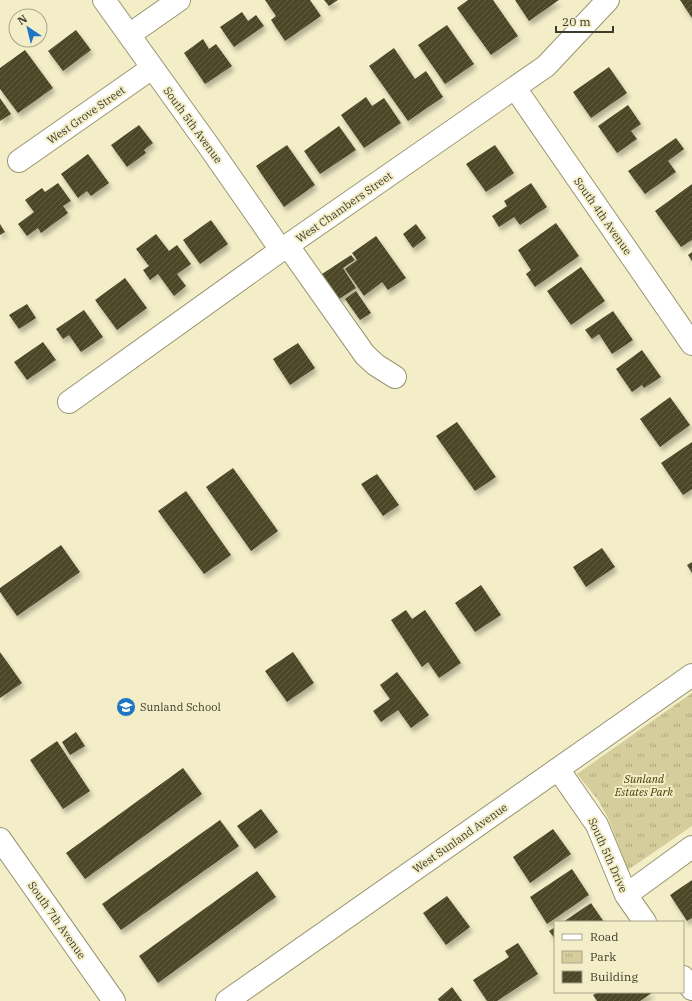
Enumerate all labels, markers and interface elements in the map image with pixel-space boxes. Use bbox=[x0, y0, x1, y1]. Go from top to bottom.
north arrow bbox=[8, 8, 48, 48]
scale bar bbox=[556, 8, 613, 34]
text: N bbox=[15, 11, 30, 28]
text: 20 m bbox=[562, 14, 591, 29]
street label: West Grove Street bbox=[44, 83, 128, 147]
street label: South 5th Avenue bbox=[160, 84, 226, 166]
street label: West Chambers Street bbox=[293, 168, 395, 246]
street label: South 4th Avenue bbox=[571, 175, 635, 258]
school or university icon: Sunland School bbox=[115, 696, 137, 718]
place label: Sunland School bbox=[140, 700, 221, 714]
park label: Sunland Estates Park bbox=[614, 772, 673, 799]
street label: West Sunland Avenue bbox=[410, 800, 510, 876]
street label: South 5th Drive bbox=[585, 815, 631, 895]
street label: South 7th Avenue bbox=[25, 879, 89, 962]
legend bbox=[554, 921, 684, 993]
text: Road bbox=[590, 929, 619, 944]
text: Park bbox=[590, 949, 616, 964]
text: Building bbox=[590, 969, 638, 984]

